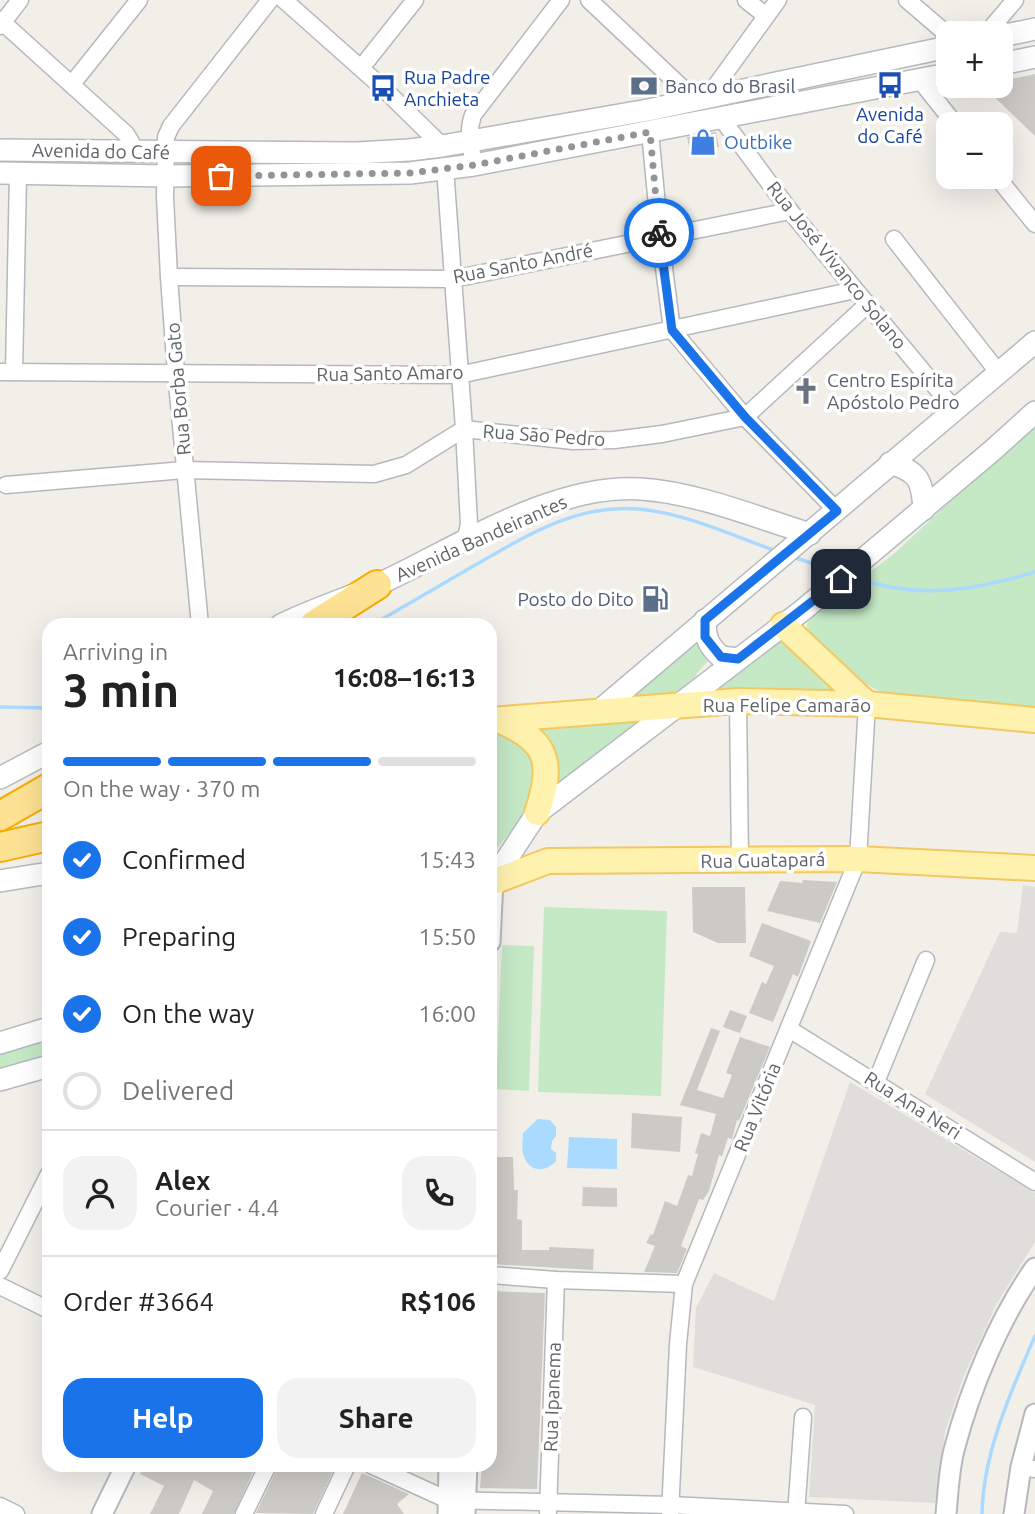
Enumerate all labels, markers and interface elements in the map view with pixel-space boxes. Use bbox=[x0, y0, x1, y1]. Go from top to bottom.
map controls bbox=[936, 21, 1013, 189]
button: + bbox=[936, 21, 1013, 98]
place label: Rua Padre Anchieta bbox=[404, 66, 491, 110]
bus stop icon: Avenida do Café bbox=[875, 70, 905, 100]
bank icon: Banco do Brasil bbox=[629, 71, 659, 101]
bus stop icon: Rua Padre Anchieta bbox=[368, 73, 398, 103]
place label: Banco do Brasil bbox=[665, 75, 795, 97]
place label: Avenida do Café bbox=[856, 103, 924, 147]
button: − bbox=[936, 112, 1013, 189]
shop icon: Outbike bbox=[688, 127, 718, 157]
place label: Outbike bbox=[724, 131, 793, 153]
street label: Avenida do Café bbox=[32, 139, 170, 163]
pin bbox=[191, 146, 251, 206]
icon: bag bbox=[202, 157, 240, 195]
street label: Rua José Vivanco Solano bbox=[763, 177, 911, 353]
courier bbox=[624, 198, 694, 268]
icon: bike bbox=[640, 214, 678, 252]
street label: Rua Santo André bbox=[451, 239, 595, 287]
street label: Rua Borba Gato bbox=[161, 322, 195, 456]
street label: Rua Santo Amaro bbox=[316, 361, 464, 385]
place label: Centro Espírita Apóstolo Pedro bbox=[827, 369, 960, 413]
church icon: Centro Espírita Apóstolo Pedro bbox=[791, 376, 821, 406]
street label: Rua São Pedro bbox=[482, 420, 606, 450]
street label: Avenida Bandeirantes bbox=[392, 490, 570, 586]
pin bbox=[811, 549, 871, 609]
icon: home bbox=[822, 560, 860, 598]
fuel station icon: Posto do Dito bbox=[640, 584, 670, 614]
place label: Posto do Dito bbox=[517, 588, 634, 610]
text: Arriving in bbox=[63, 639, 168, 664]
text: 16:08–16:13 bbox=[333, 663, 476, 692]
text: 3 min bbox=[63, 664, 179, 716]
street label: Rua Felipe Camarão bbox=[703, 694, 871, 716]
text: On the way · 370 m bbox=[63, 776, 260, 801]
icon: check bbox=[63, 841, 101, 879]
text: Confirmed bbox=[122, 845, 246, 874]
text: 15:43 bbox=[418, 847, 476, 872]
street label: Rua Guatapará bbox=[700, 848, 826, 872]
icon: check bbox=[63, 918, 101, 956]
text: Preparing bbox=[122, 922, 236, 951]
text: 15:50 bbox=[418, 924, 476, 949]
icon: check bbox=[63, 995, 101, 1033]
text: On the way bbox=[122, 999, 254, 1028]
text: 16:00 bbox=[418, 1001, 476, 1026]
street label: Rua Vitória bbox=[729, 1059, 785, 1155]
street label: Rua Ana Neri bbox=[861, 1067, 965, 1143]
text: Delivered bbox=[122, 1076, 234, 1105]
button: person bbox=[63, 1156, 137, 1230]
button: phone bbox=[402, 1156, 476, 1230]
text: Alex bbox=[155, 1166, 210, 1195]
text: Courier · 4.4 bbox=[155, 1195, 279, 1220]
text: Order #3664 bbox=[63, 1287, 214, 1316]
text: R$106 bbox=[400, 1287, 476, 1316]
street label: Rua Ipanema bbox=[539, 1342, 565, 1452]
button: Help bbox=[63, 1378, 263, 1458]
button: Share bbox=[277, 1378, 476, 1458]

